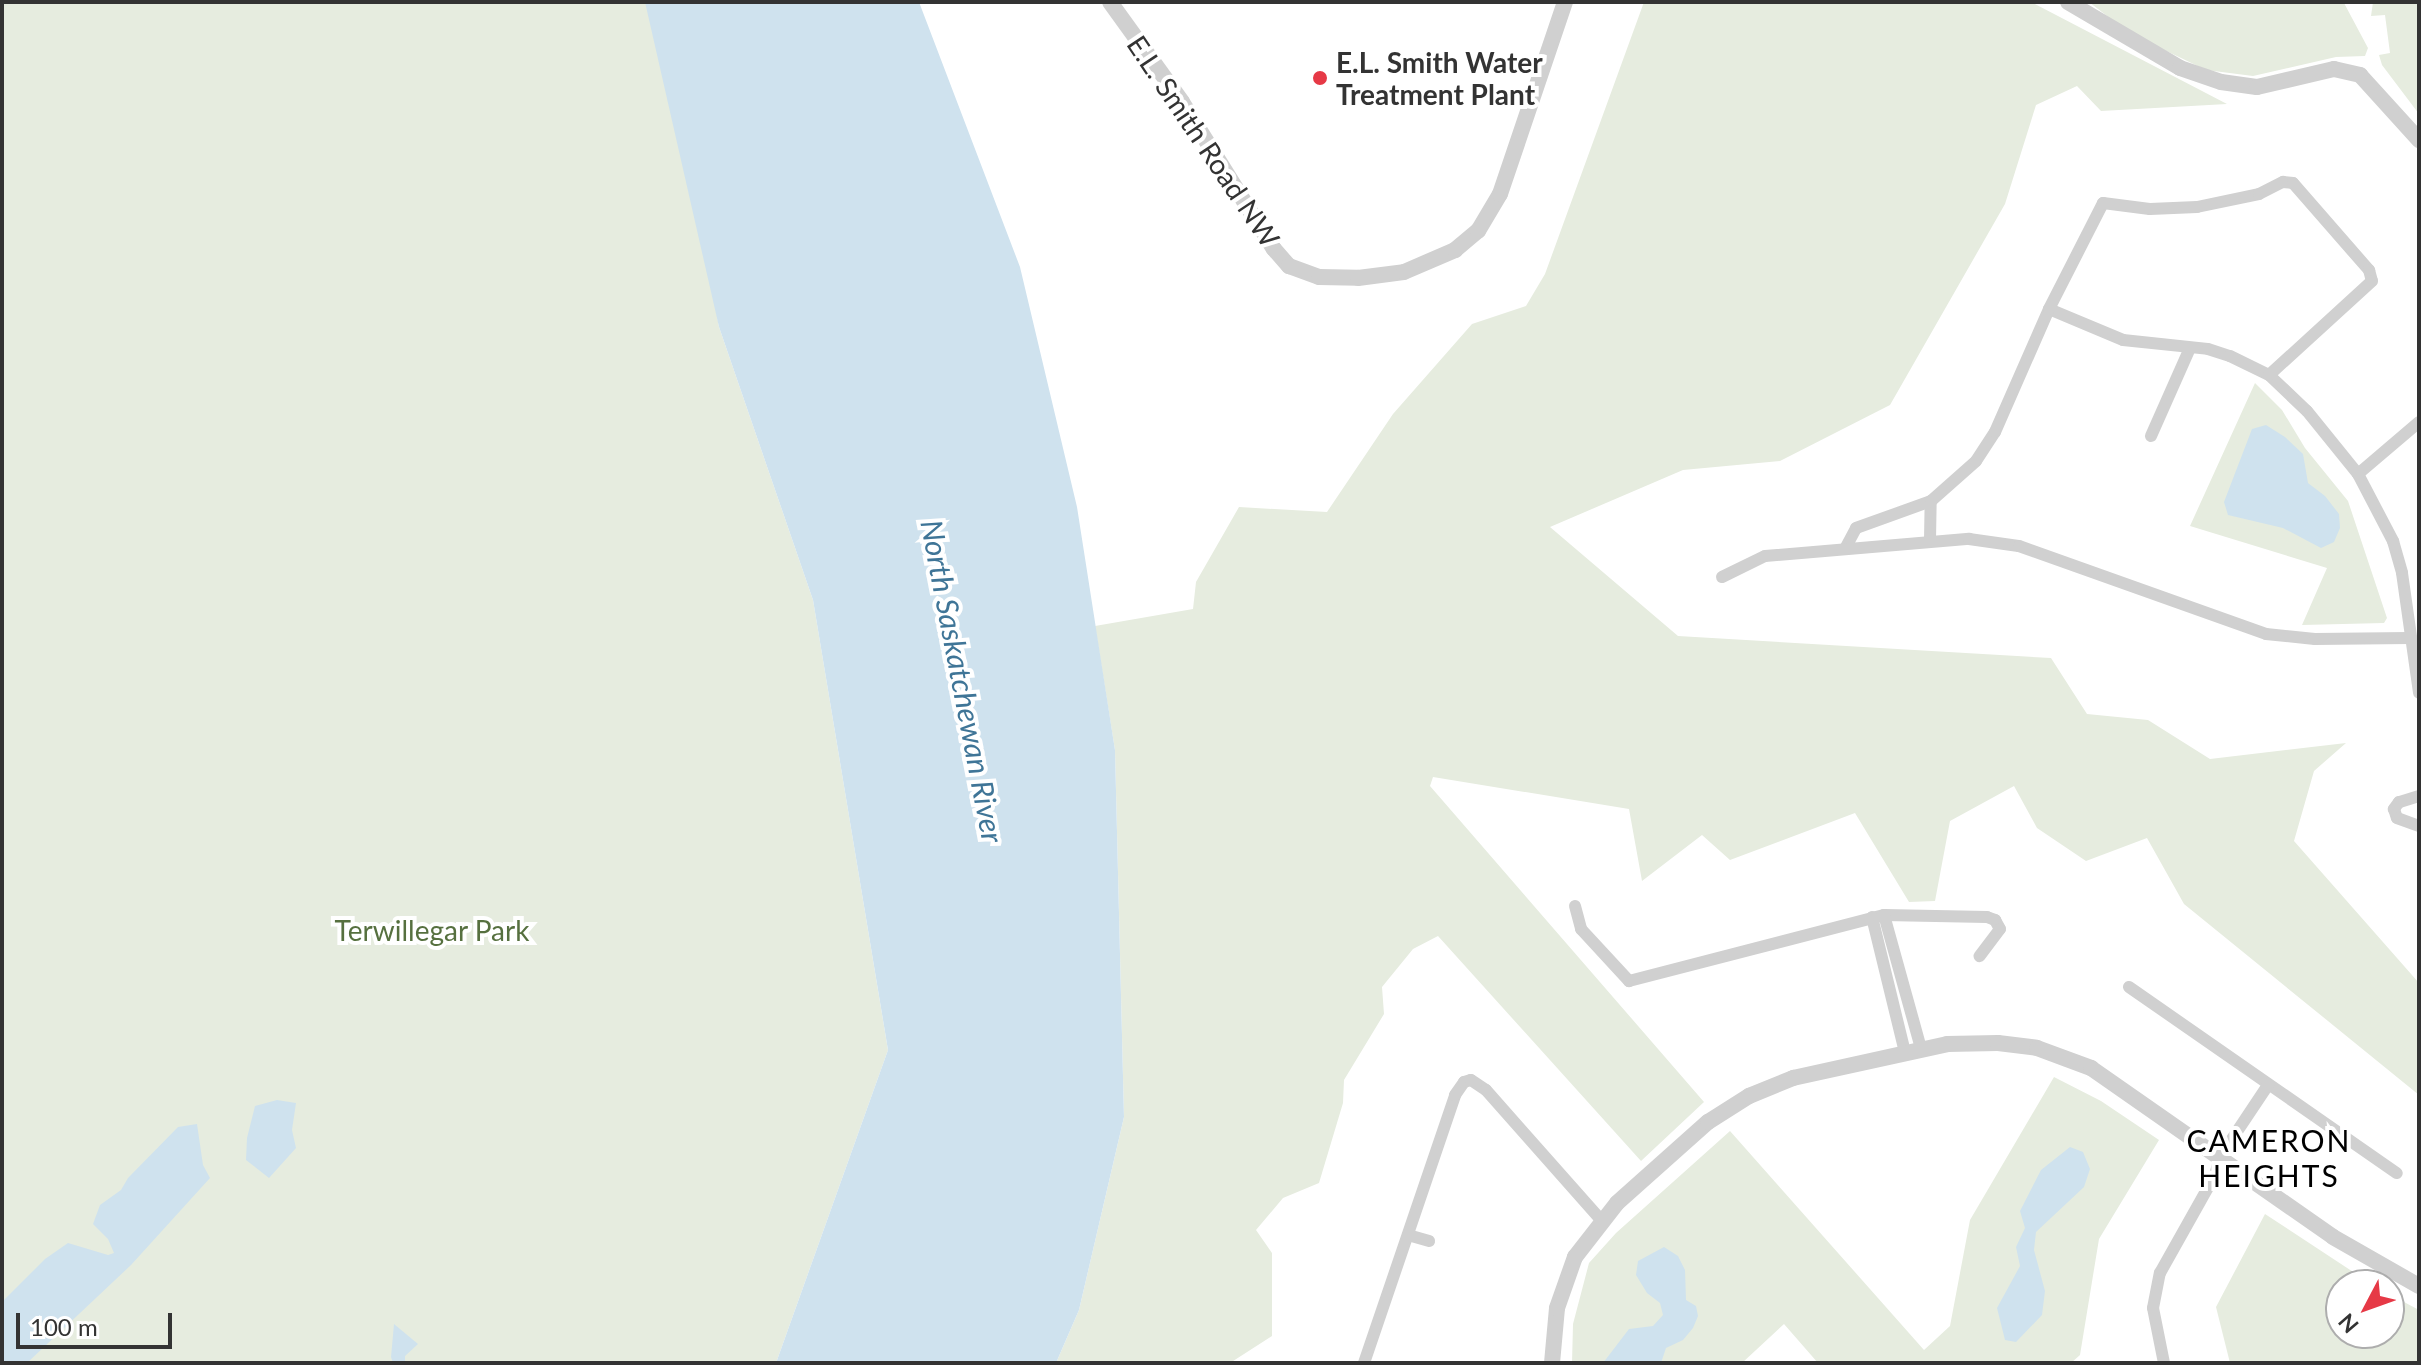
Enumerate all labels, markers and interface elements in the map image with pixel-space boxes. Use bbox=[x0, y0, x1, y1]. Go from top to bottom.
street label: E.L. Smith Road NW bbox=[1121, 29, 1287, 253]
place label: E.L. Smith Water Treatment Plant bbox=[1336, 45, 1543, 111]
marker: E.L. Smith Water Treatment Plant bbox=[1311, 69, 1329, 87]
water label: North Saskatchewan River bbox=[914, 516, 1012, 846]
park label: Terwillegar Park bbox=[334, 913, 530, 947]
district label: CAMERON HEIGHTS bbox=[2186, 1122, 2352, 1192]
north arrow bbox=[2325, 1269, 2405, 1349]
scale bar bbox=[20, 1297, 176, 1347]
text: N bbox=[2332, 1309, 2364, 1339]
text: 100 m bbox=[30, 1312, 98, 1341]

